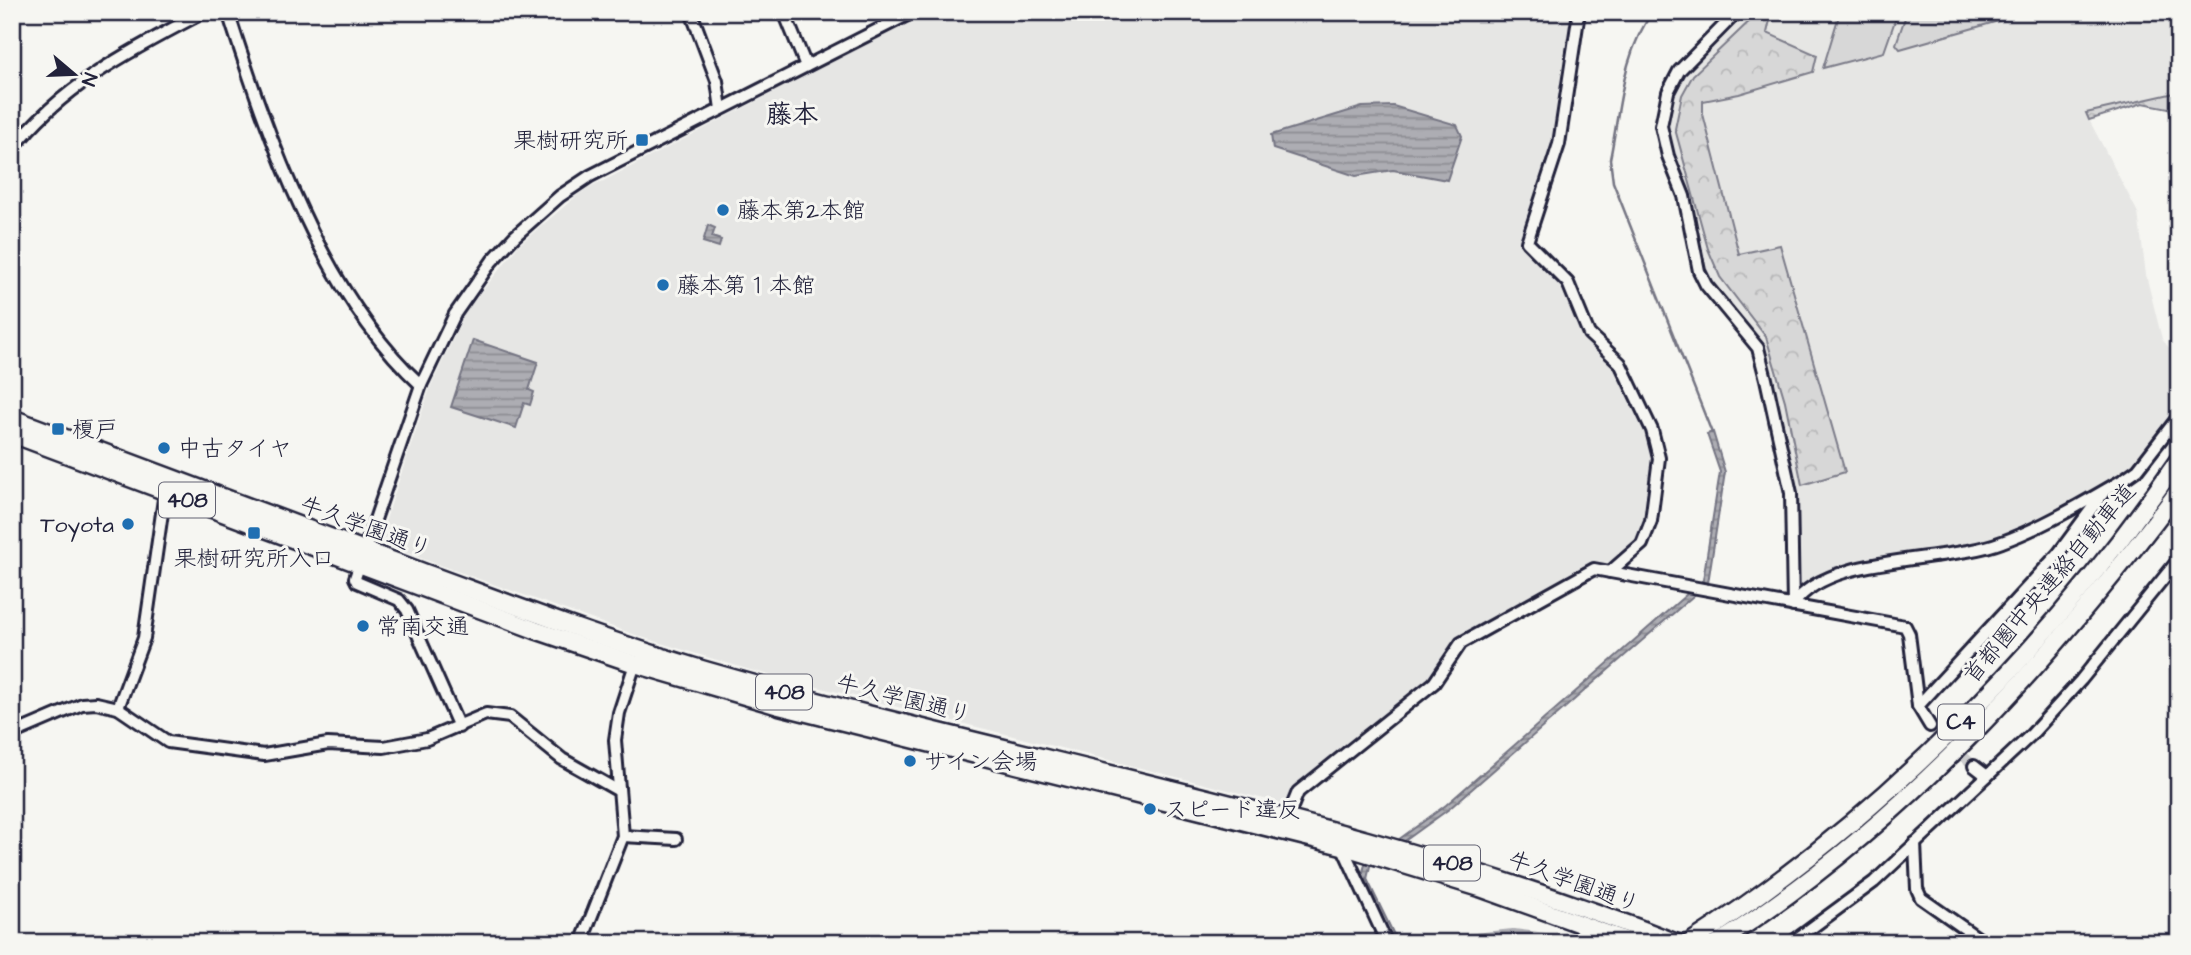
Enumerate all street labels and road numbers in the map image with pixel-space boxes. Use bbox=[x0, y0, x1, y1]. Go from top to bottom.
street label: 首都圏中央連絡自動車道 bbox=[1956, 476, 2143, 691]
road number: 408 bbox=[159, 482, 215, 518]
street label: 牛久学園通り bbox=[295, 488, 436, 566]
street label: 牛久学園通り bbox=[833, 667, 975, 731]
road number: 408 bbox=[756, 674, 812, 710]
road number: C4 bbox=[1938, 704, 1984, 740]
street label: 牛久学園通り bbox=[1503, 843, 1644, 921]
road number: 408 bbox=[1424, 846, 1480, 880]

